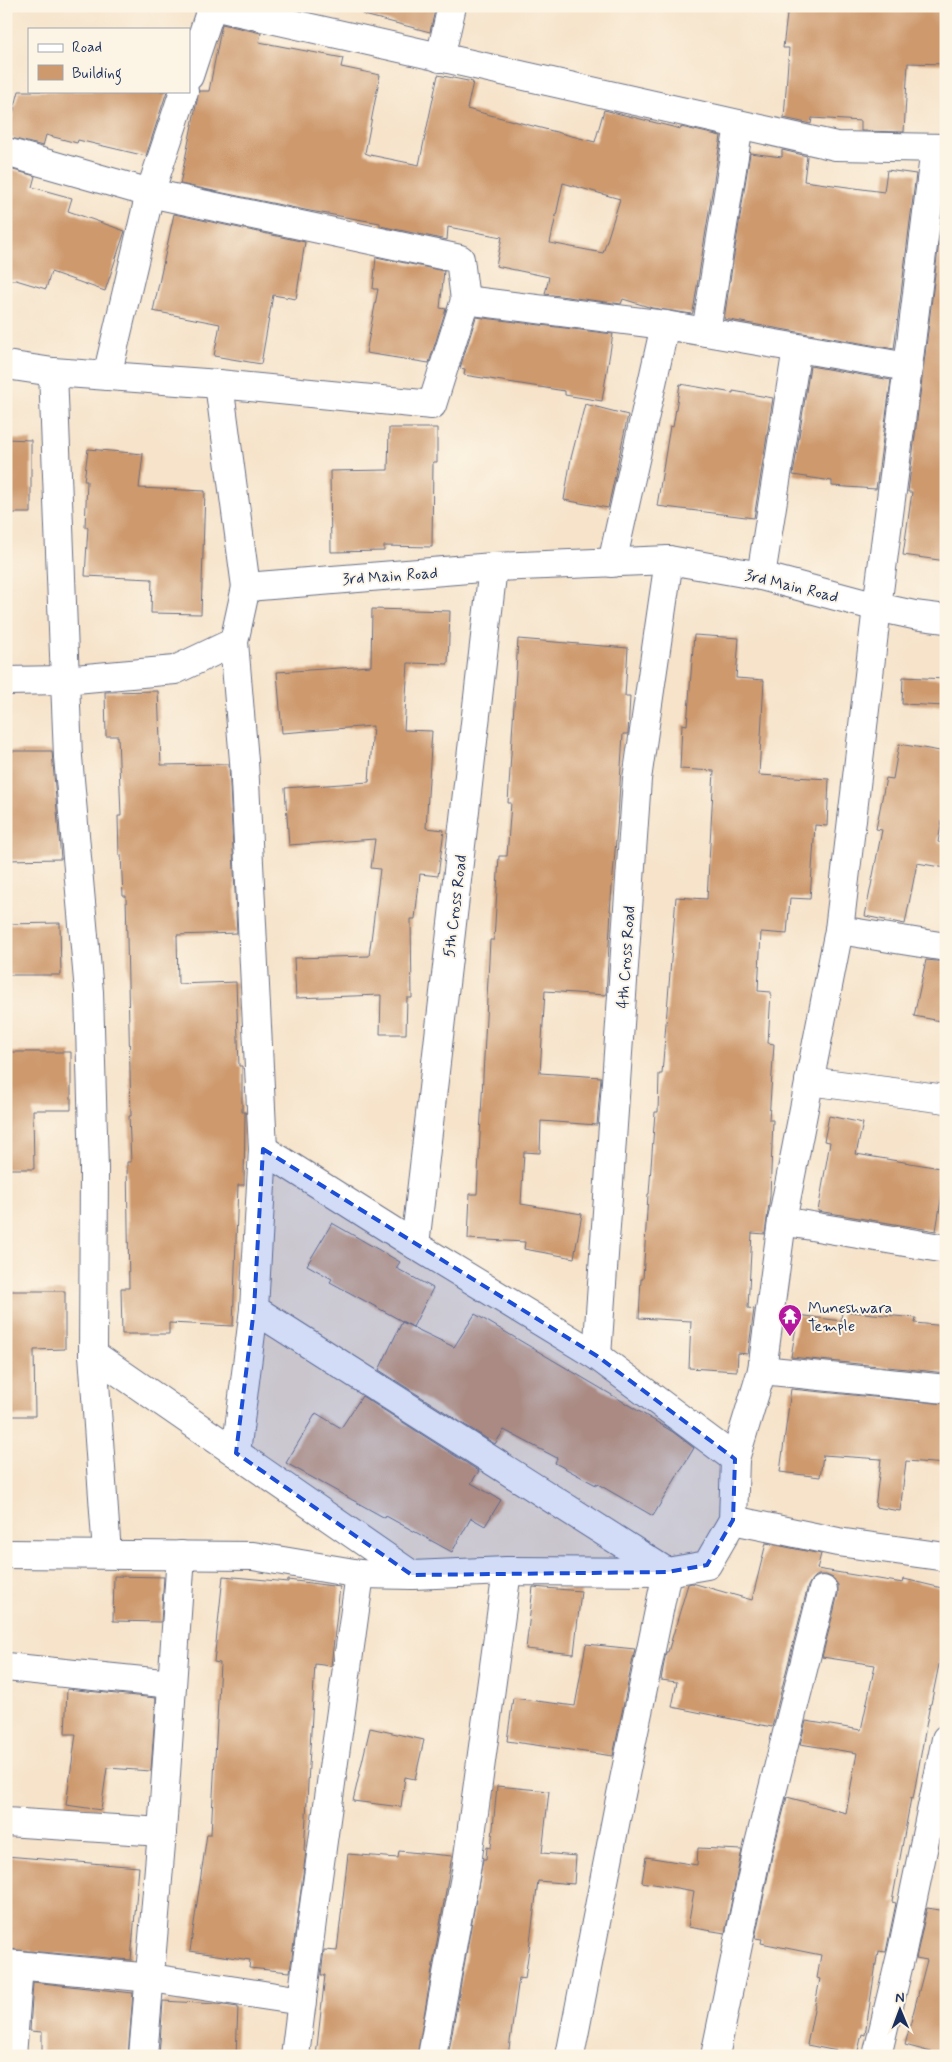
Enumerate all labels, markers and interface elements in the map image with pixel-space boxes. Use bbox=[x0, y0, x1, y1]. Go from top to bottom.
legend bbox=[28, 28, 190, 92]
text: Road bbox=[72, 38, 102, 58]
text: Building bbox=[72, 64, 122, 85]
street label: 3rd Main Road bbox=[342, 563, 438, 590]
street label: 3rd Main Road bbox=[743, 565, 841, 608]
street label: 5th Cross Road bbox=[439, 854, 472, 959]
street label: 4th Cross Road bbox=[612, 905, 641, 1009]
place label: Muneshwara Temple bbox=[808, 1298, 893, 1337]
temple icon: Muneshwara Temple bbox=[777, 1303, 803, 1337]
north arrow bbox=[874, 1984, 924, 2034]
text: N bbox=[895, 1989, 905, 2007]

